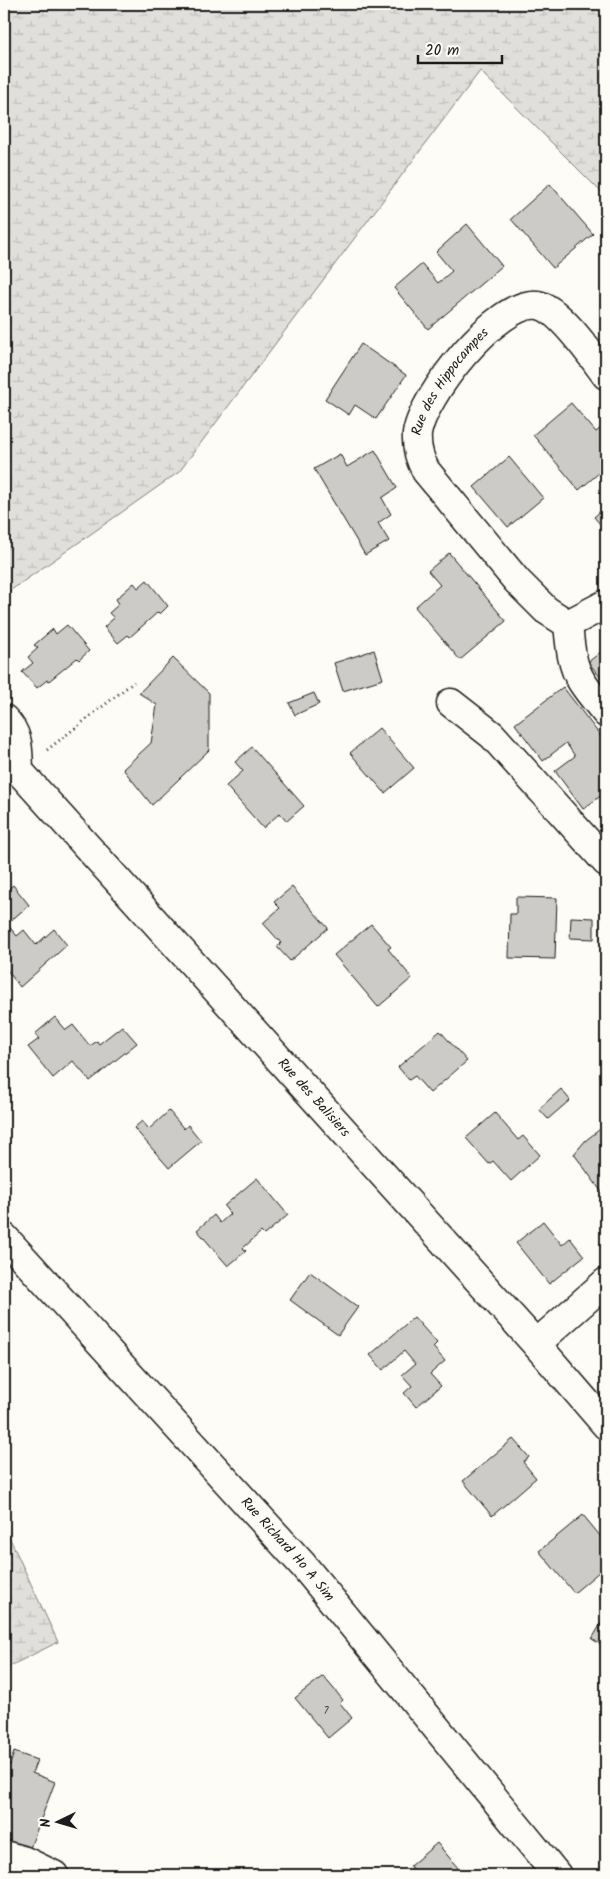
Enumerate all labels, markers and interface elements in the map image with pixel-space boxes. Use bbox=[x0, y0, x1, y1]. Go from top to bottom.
scale bar bbox=[418, 32, 501, 64]
text: 20 m bbox=[425, 39, 459, 63]
street label: Rue des Hippocampes bbox=[406, 322, 494, 437]
street label: Rue des Balisiers bbox=[272, 1053, 356, 1142]
street label: Rue Richard Ho A Sim bbox=[235, 1492, 340, 1607]
house number: 7 bbox=[323, 1702, 329, 1720]
north arrow bbox=[32, 1796, 82, 1846]
text: N bbox=[35, 1818, 57, 1828]

